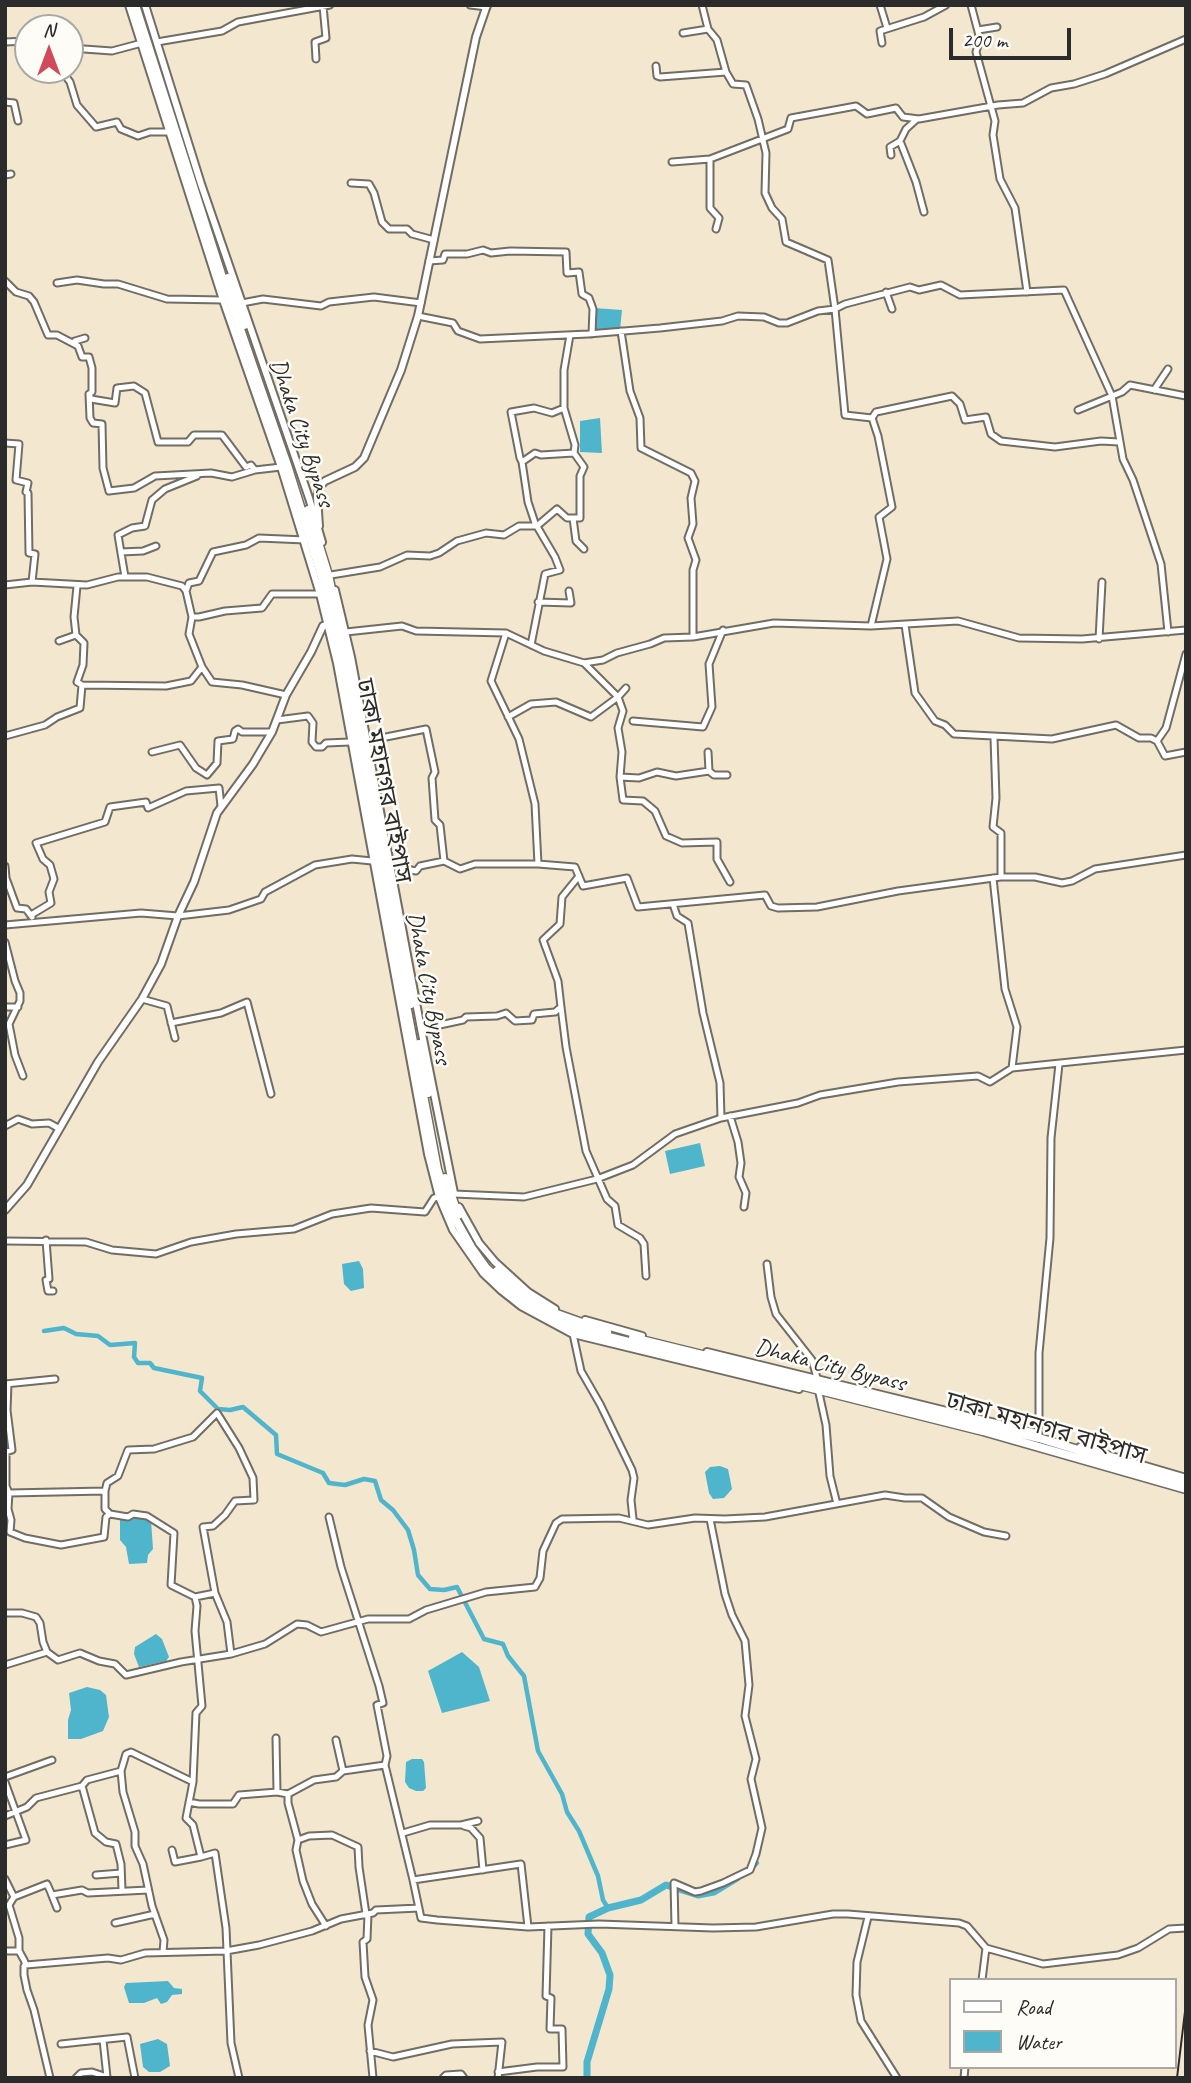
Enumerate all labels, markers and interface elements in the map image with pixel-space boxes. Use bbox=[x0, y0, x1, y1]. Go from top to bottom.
north arrow bbox=[14, 14, 84, 84]
scale bar bbox=[953, 14, 1076, 58]
text: N bbox=[43, 18, 55, 42]
text: 200 m bbox=[962, 27, 1007, 53]
street label: Dhaka City Bypass bbox=[262, 355, 340, 511]
street label: ঢাকা মহানগর বাইপাস bbox=[349, 677, 417, 885]
street label: Dhaka City Bypass bbox=[399, 910, 457, 1066]
street label: Dhaka City Bypass bbox=[752, 1333, 908, 1399]
street label: ঢাকা মহানগর বাইপাস bbox=[943, 1387, 1149, 1471]
legend bbox=[950, 1978, 1177, 2069]
text: Road bbox=[1016, 1994, 1051, 2020]
text: Water bbox=[1016, 2029, 1062, 2055]

